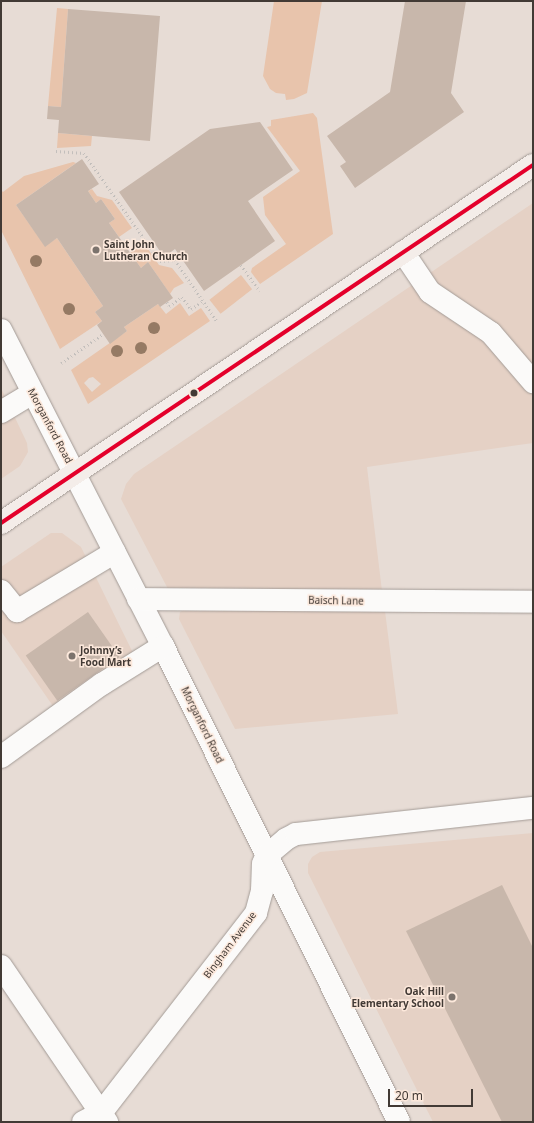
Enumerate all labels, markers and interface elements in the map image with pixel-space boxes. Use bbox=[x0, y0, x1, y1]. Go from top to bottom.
place label: Saint John Lutheran Church bbox=[104, 238, 188, 262]
marker: Saint John Lutheran Church bbox=[91, 245, 101, 255]
street label: Morganford Road bbox=[25, 386, 75, 466]
unlabelled marker bbox=[189, 388, 199, 398]
street label: Baisch Lane bbox=[308, 595, 364, 607]
place label: Johnny’s Food Mart bbox=[80, 644, 131, 668]
marker: Johnny’s Food Mart bbox=[67, 651, 77, 661]
street label: Morganford Road bbox=[178, 685, 226, 765]
street label: Bingham Avenue bbox=[201, 909, 259, 981]
place label: Oak Hill Elementary School bbox=[351, 985, 444, 1008]
marker: Oak Hill Elementary School bbox=[447, 992, 457, 1002]
scale bar bbox=[390, 1081, 475, 1107]
text: 20 m bbox=[395, 1087, 423, 1104]

